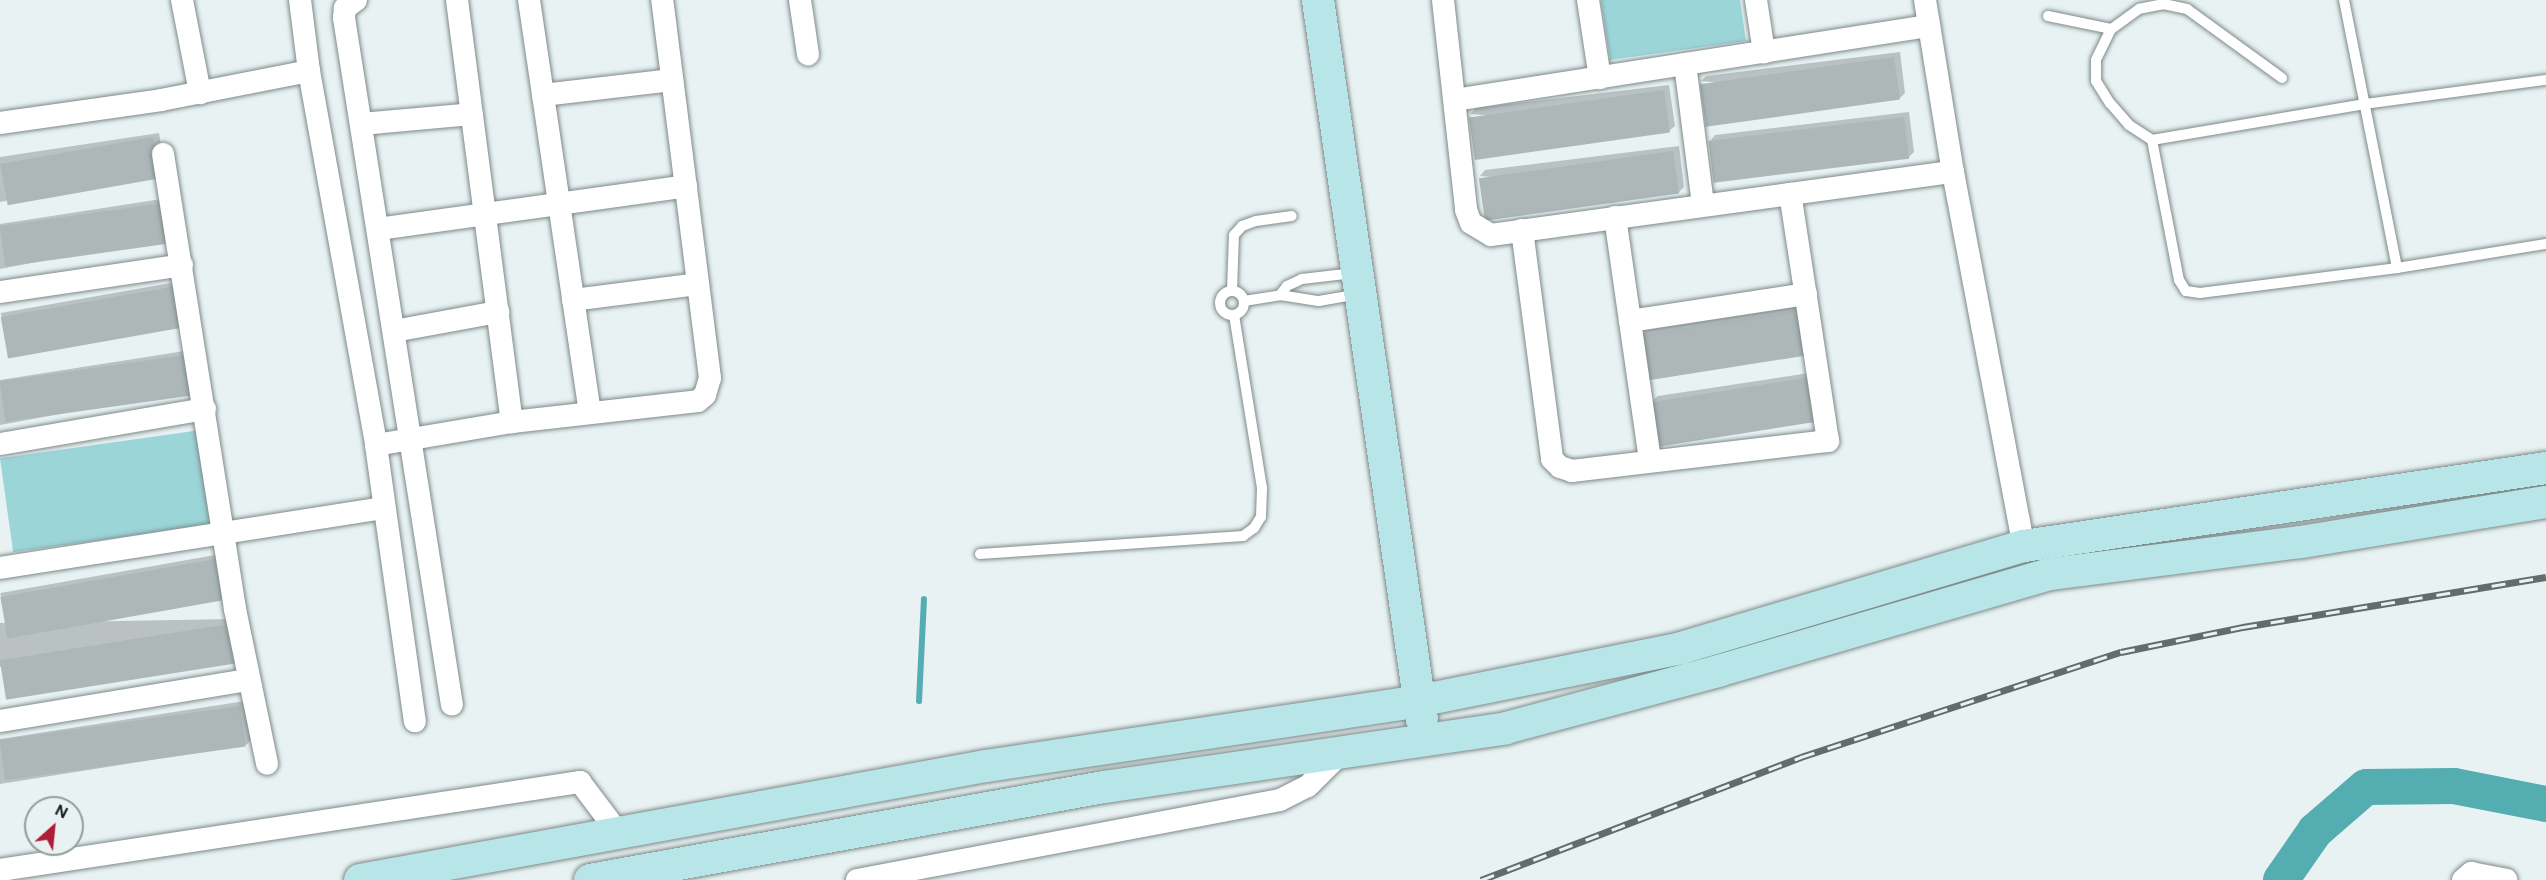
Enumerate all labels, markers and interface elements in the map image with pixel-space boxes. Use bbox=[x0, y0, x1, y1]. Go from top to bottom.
north arrow bbox=[24, 796, 84, 856]
text: N bbox=[52, 799, 71, 823]

